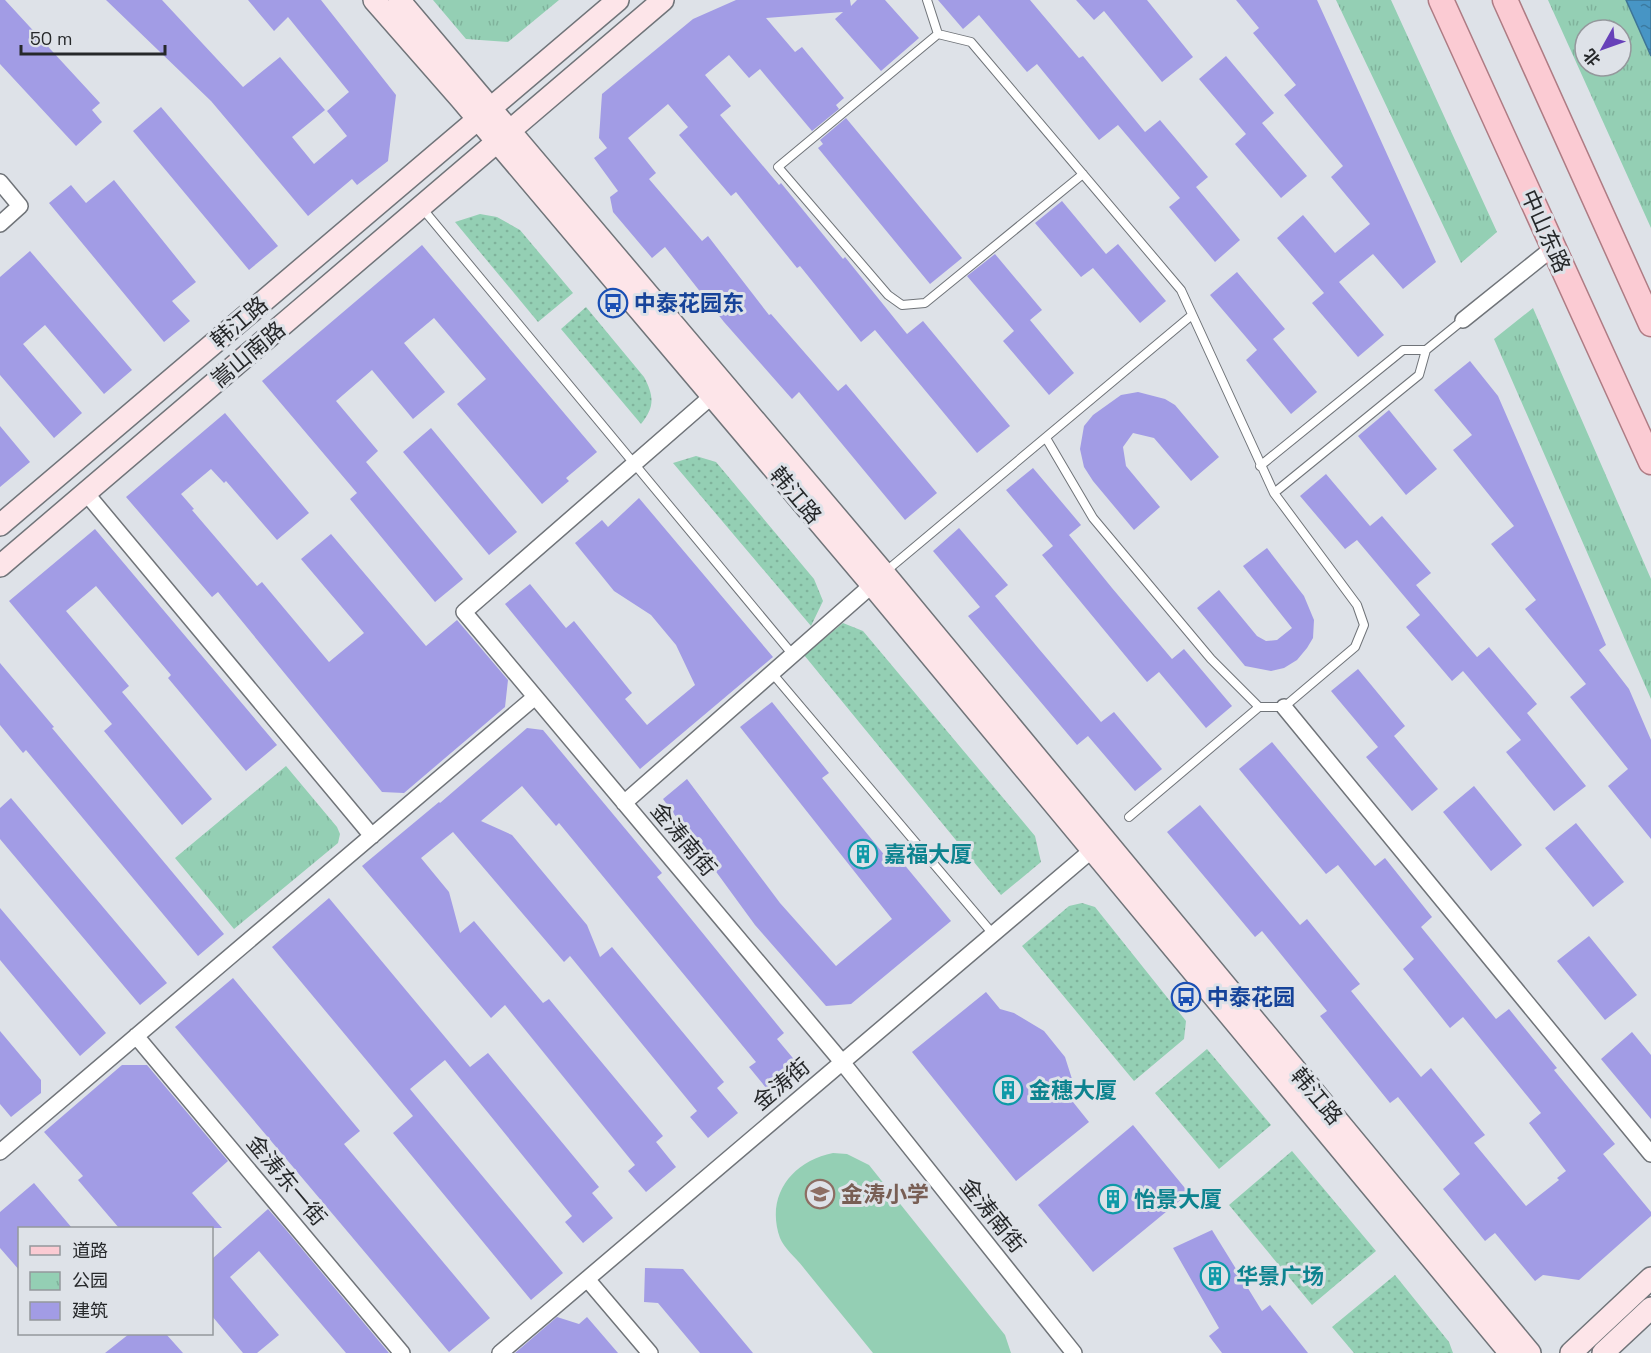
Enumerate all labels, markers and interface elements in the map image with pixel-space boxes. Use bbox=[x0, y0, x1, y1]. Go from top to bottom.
scale bar bbox=[21, 18, 165, 56]
north arrow bbox=[1573, 18, 1633, 78]
text: 50 m bbox=[30, 27, 72, 50]
text: 北 bbox=[1579, 44, 1605, 70]
street label: 中山东路 bbox=[1515, 185, 1577, 277]
bus stop icon: 中泰花园东 bbox=[597, 287, 629, 319]
place label: 中泰花园东 bbox=[634, 289, 744, 317]
street label: 韩江路 bbox=[205, 290, 273, 354]
street label: 嵩山南路 bbox=[205, 315, 291, 393]
street label: 韩江路 bbox=[764, 461, 828, 529]
street label: 金涛南街 bbox=[645, 796, 723, 882]
building icon: 嘉福大厦 bbox=[847, 838, 879, 870]
place label: 嘉福大厦 bbox=[884, 840, 972, 868]
bus stop icon: 中泰花园 bbox=[1170, 981, 1202, 1013]
place label: 中泰花园 bbox=[1207, 983, 1295, 1011]
street label: 金涛街 bbox=[747, 1052, 815, 1116]
street label: 韩江路 bbox=[1285, 1062, 1349, 1130]
building icon: 金穗大厦 bbox=[992, 1074, 1024, 1106]
place label: 金穗大厦 bbox=[1029, 1076, 1117, 1104]
street label: 金涛东一街 bbox=[241, 1129, 333, 1231]
street label: 金涛南街 bbox=[954, 1172, 1032, 1258]
school or university icon: 金涛小学 bbox=[804, 1178, 836, 1210]
place label: 金涛小学 bbox=[841, 1180, 929, 1208]
building icon: 怡景大厦 bbox=[1097, 1183, 1129, 1215]
place label: 怡景大厦 bbox=[1134, 1185, 1222, 1213]
legend bbox=[18, 1227, 213, 1335]
text: 道路 bbox=[72, 1239, 108, 1262]
building icon: 华景广场 bbox=[1199, 1260, 1231, 1292]
place label: 华景广场 bbox=[1236, 1262, 1324, 1290]
text: 公园 bbox=[72, 1269, 108, 1292]
text: 建筑 bbox=[72, 1299, 108, 1322]

